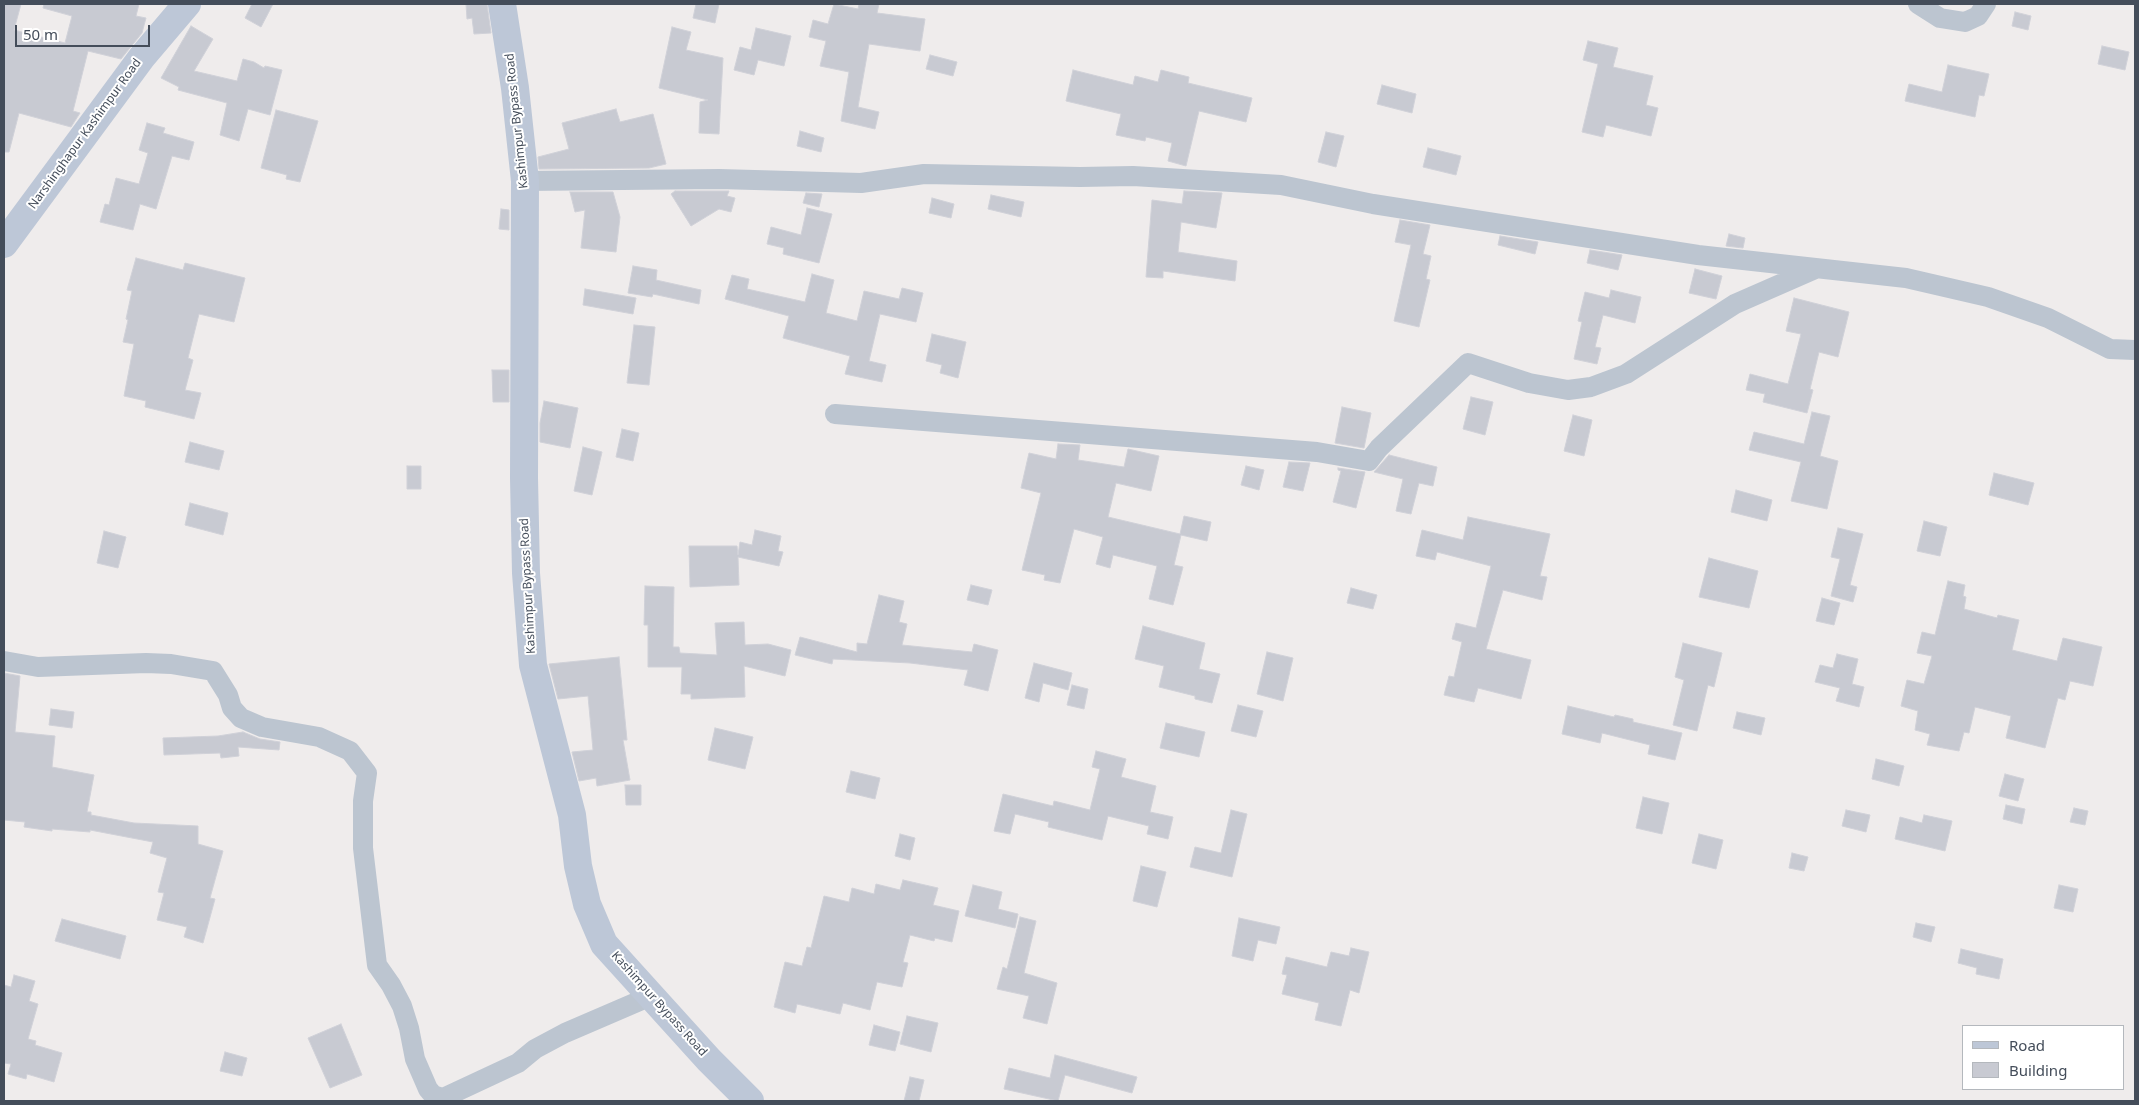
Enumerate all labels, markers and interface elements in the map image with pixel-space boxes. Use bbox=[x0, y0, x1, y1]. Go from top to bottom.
scale bar bbox=[18, 15, 152, 47]
text: 50 m bbox=[23, 24, 58, 44]
street label: Kashimpur Bypass Road bbox=[503, 53, 531, 189]
street label: Narshinghapur Kashimpur Road bbox=[26, 56, 144, 212]
street label: Kashimpur Bypass Road bbox=[517, 518, 539, 654]
street label: Kashimpur Bypass Road bbox=[608, 949, 710, 1059]
legend bbox=[1962, 1025, 2124, 1090]
text: Road bbox=[2009, 1035, 2045, 1055]
text: Building bbox=[2009, 1060, 2067, 1080]

